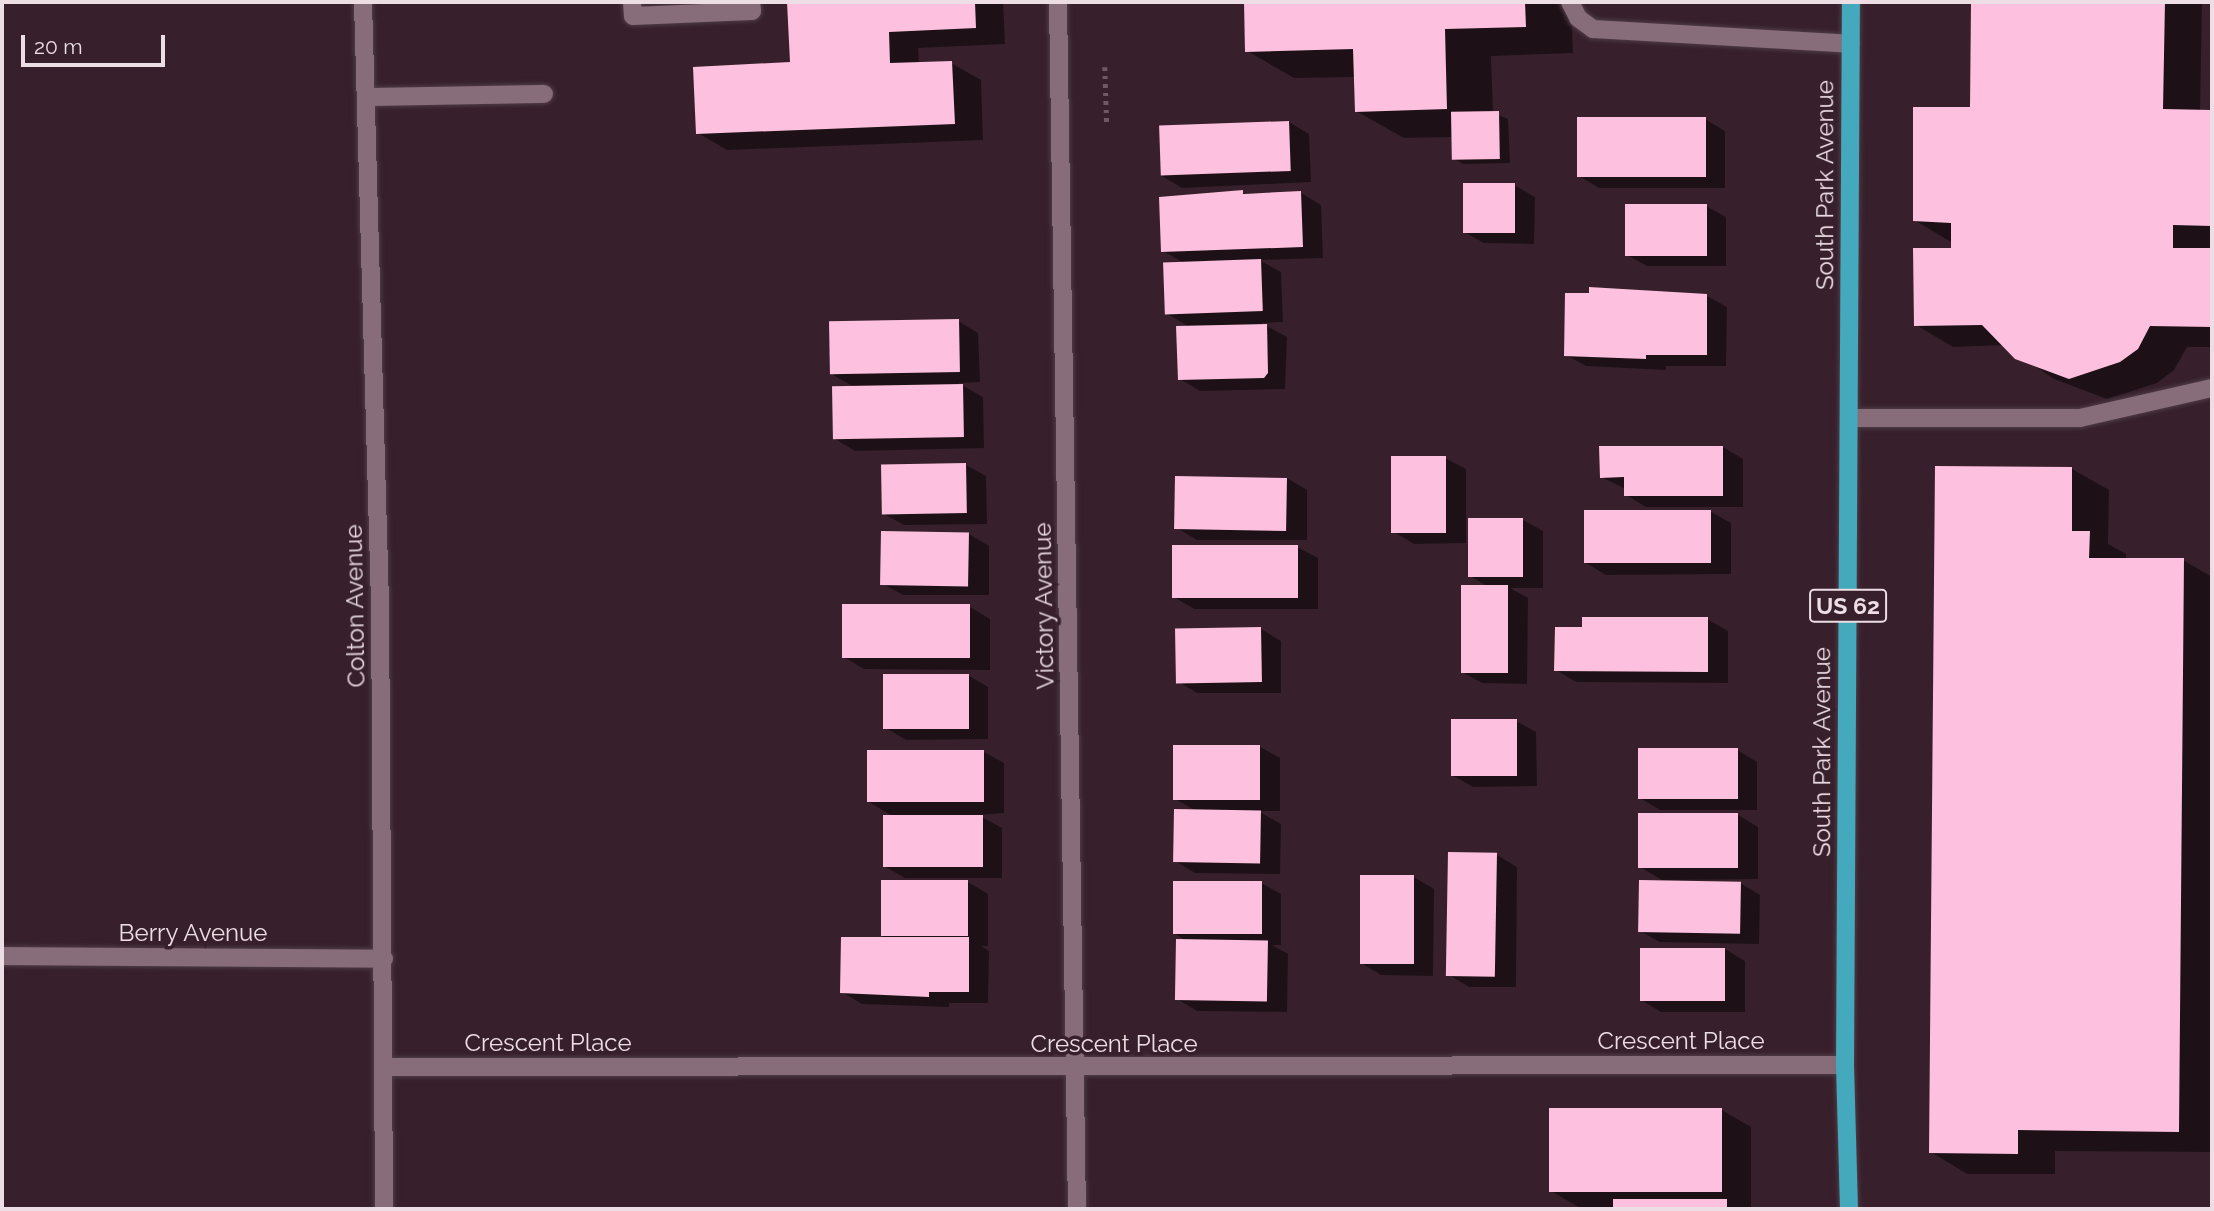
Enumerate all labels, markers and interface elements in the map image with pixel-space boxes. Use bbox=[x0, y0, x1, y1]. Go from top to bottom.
scale bar bbox=[24, 21, 168, 65]
text: 20 m bbox=[34, 34, 82, 59]
street label: South Park Avenue bbox=[1811, 80, 1839, 290]
street label: Victory Avenue bbox=[1028, 521, 1060, 691]
street label: Colton Avenue bbox=[339, 524, 371, 688]
road number: US 62 bbox=[1808, 586, 1888, 626]
street label: South Park Avenue bbox=[1808, 647, 1836, 857]
street label: Berry Avenue bbox=[118, 919, 268, 947]
street label: Crescent Place bbox=[1597, 1027, 1765, 1055]
street label: Crescent Place bbox=[464, 1029, 632, 1057]
street label: Crescent Place bbox=[1030, 1030, 1198, 1058]

